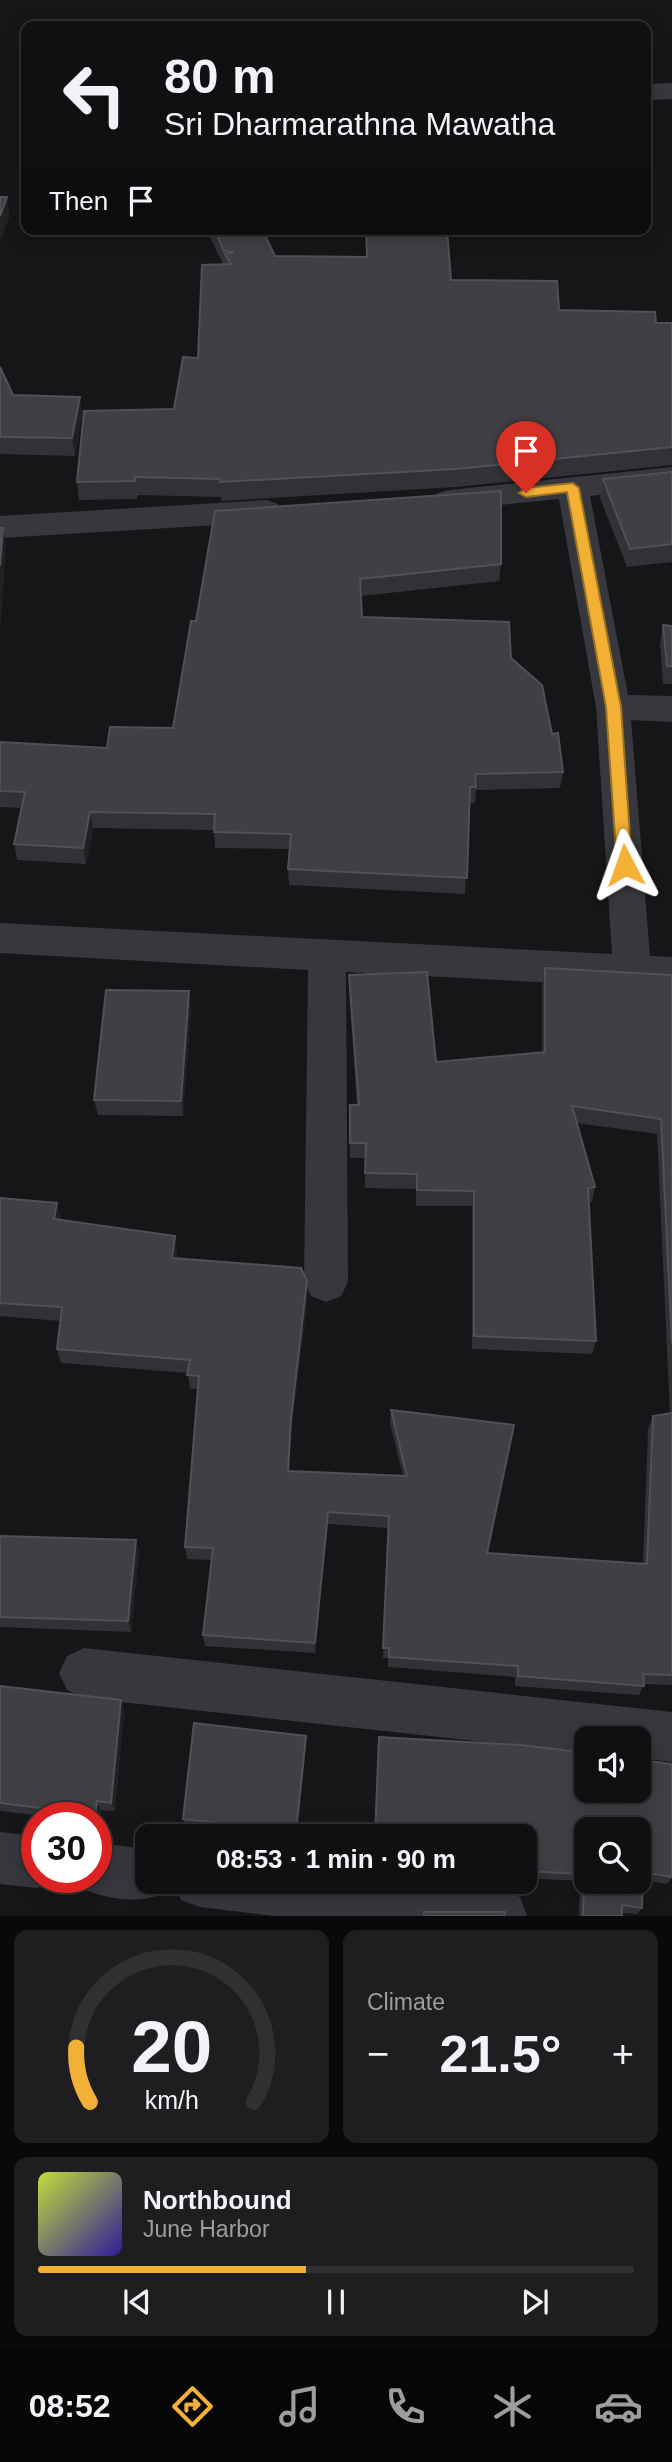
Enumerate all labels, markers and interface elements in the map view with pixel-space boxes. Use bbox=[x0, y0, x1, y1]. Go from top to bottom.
icon: left bbox=[49, 49, 140, 140]
text: 80 m bbox=[164, 49, 276, 103]
text: Sri Dharmarathna Mawatha bbox=[164, 106, 555, 142]
icon: arrive bbox=[122, 182, 160, 220]
text: Then bbox=[49, 186, 108, 216]
pin bbox=[496, 421, 556, 493]
icon: arrive bbox=[507, 432, 545, 470]
position arrow bbox=[588, 828, 662, 902]
map controls bbox=[574, 1726, 651, 1894]
button: sound bbox=[574, 1726, 651, 1803]
speed limit sign: 30 bbox=[21, 1802, 112, 1893]
button: search bbox=[574, 1817, 651, 1894]
text: 08:53 · 1 min · 90 m bbox=[216, 1844, 456, 1874]
text: Climate bbox=[367, 1989, 445, 2015]
text: 20 bbox=[131, 2007, 212, 2088]
text: 21.5° bbox=[439, 2025, 562, 2083]
text: − bbox=[367, 2033, 389, 2075]
text: + bbox=[612, 2033, 634, 2075]
text: km/h bbox=[144, 2086, 199, 2114]
text: Northbound bbox=[143, 2185, 292, 2215]
text: June Harbor bbox=[143, 2216, 270, 2242]
icon: previous bbox=[118, 2283, 156, 2321]
icon: pause bbox=[317, 2283, 355, 2321]
icon: next bbox=[516, 2283, 554, 2321]
icon: directions bbox=[168, 2382, 217, 2431]
icon: music bbox=[275, 2382, 324, 2431]
icon: phone bbox=[381, 2382, 430, 2431]
icon: climate bbox=[488, 2382, 537, 2431]
icon: car bbox=[594, 2382, 643, 2431]
text: 08:52 bbox=[29, 2388, 111, 2424]

